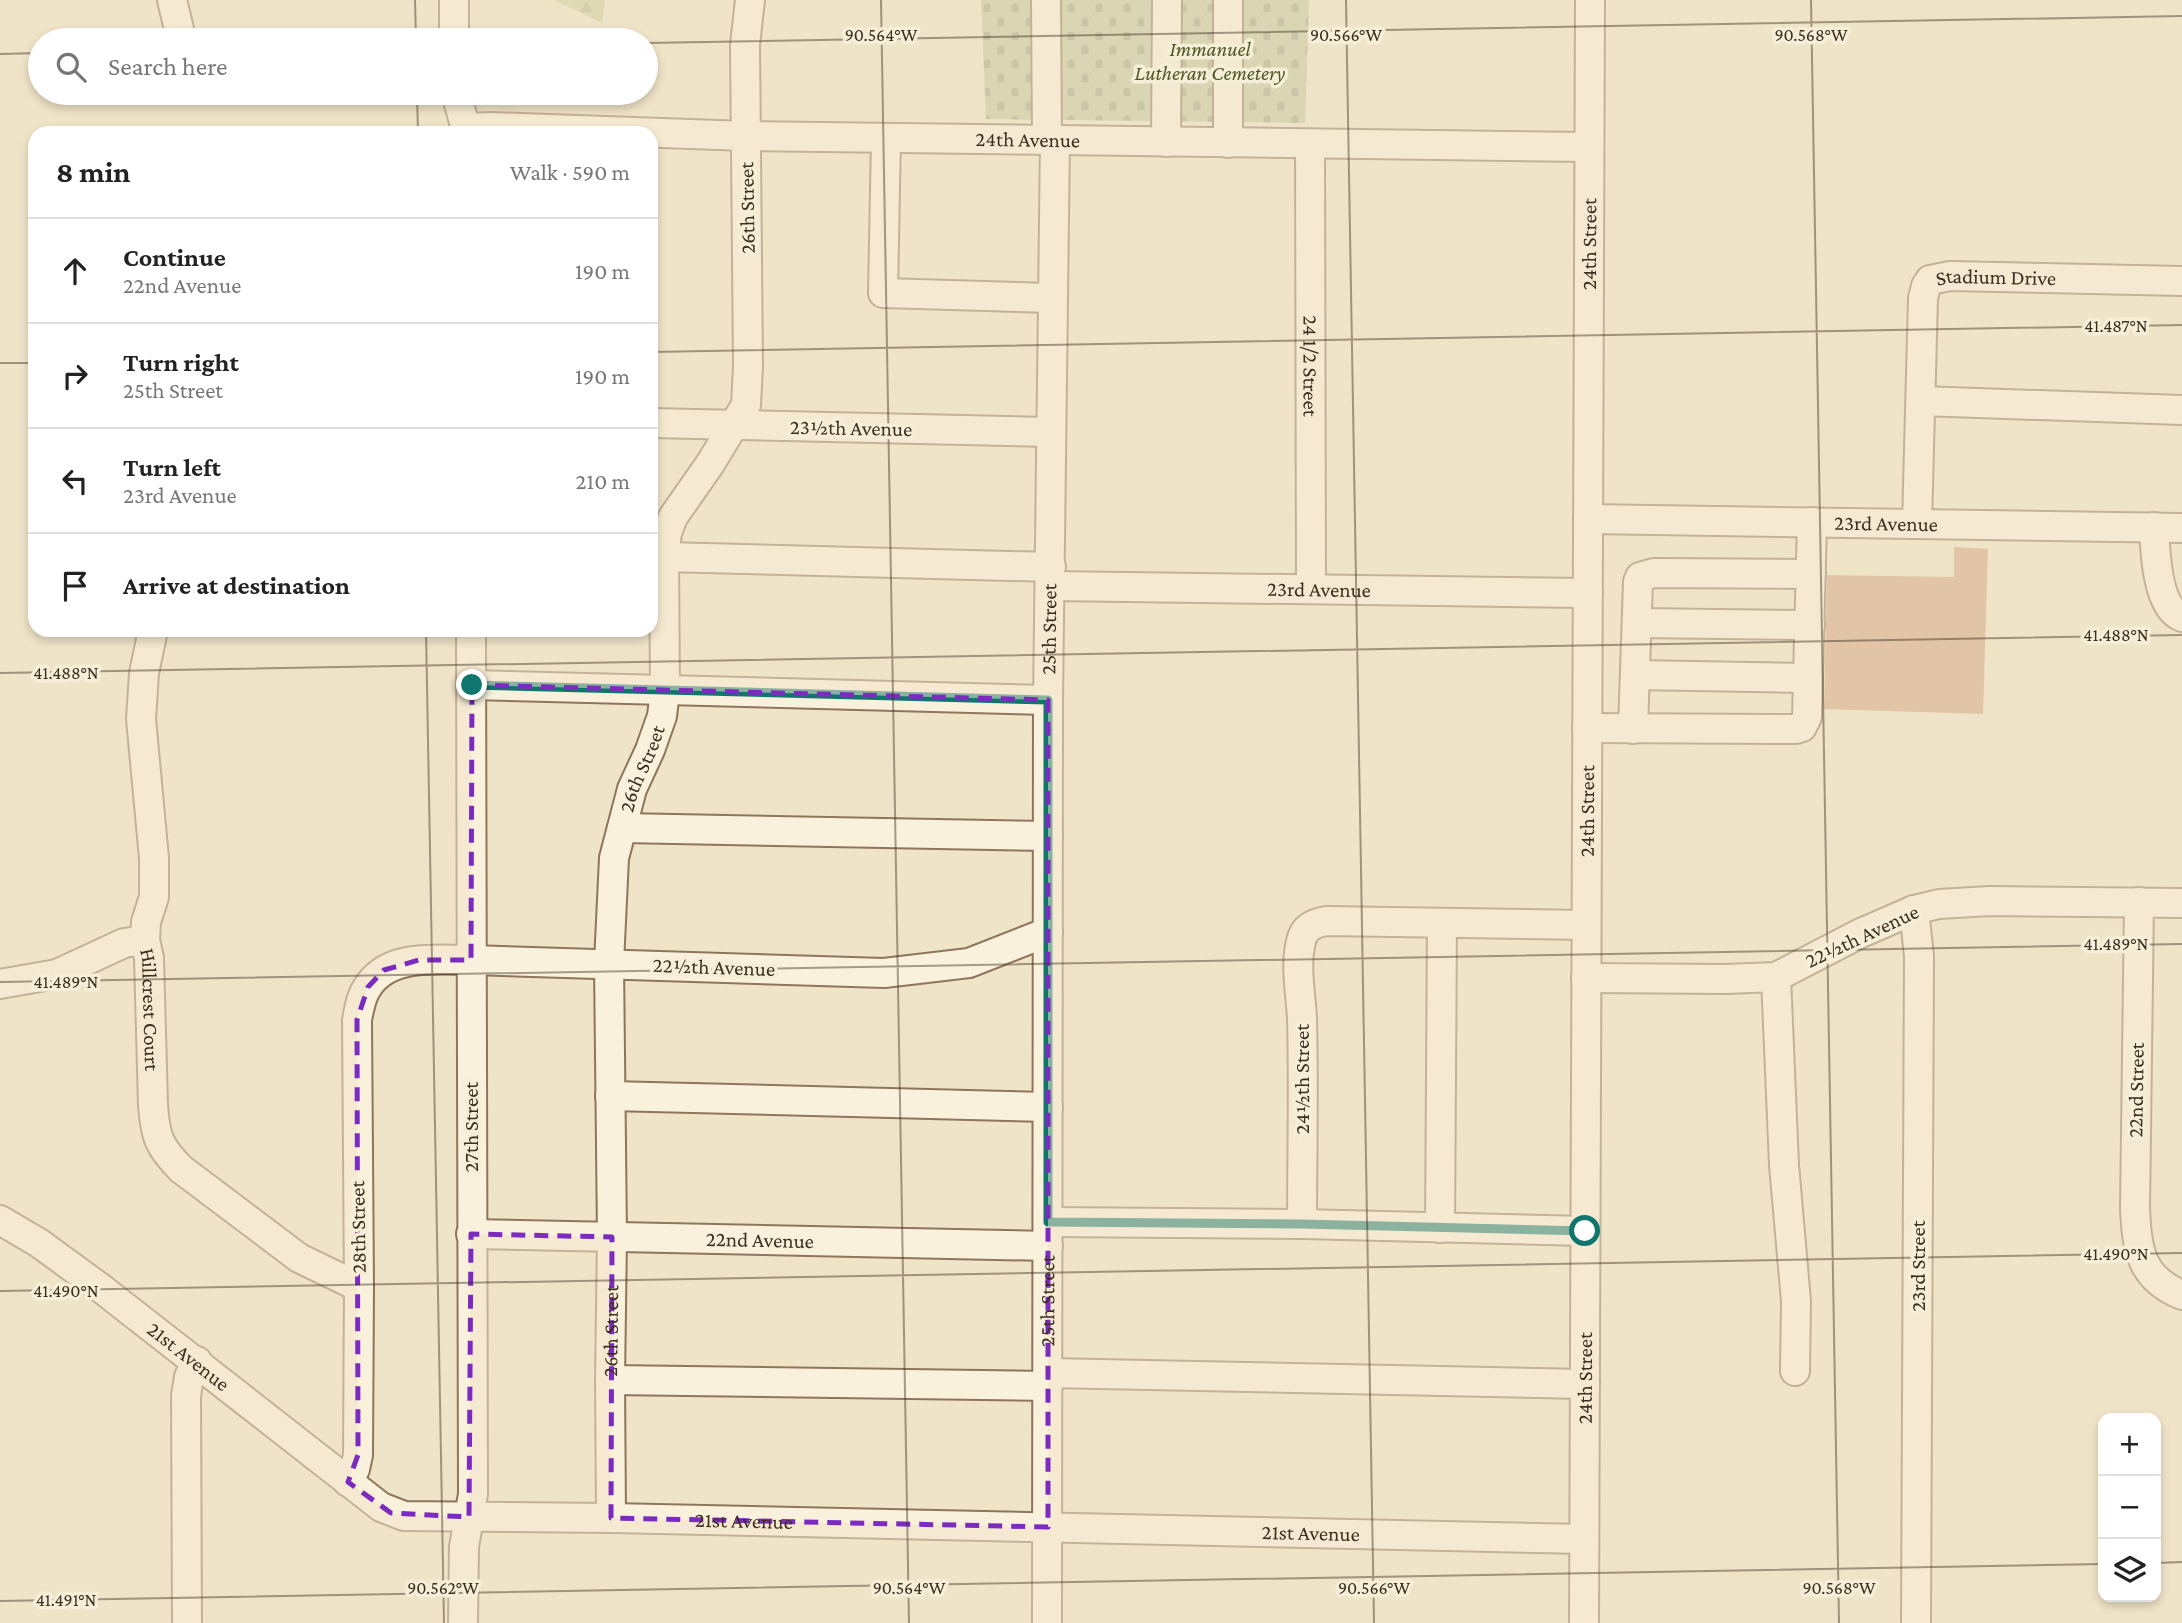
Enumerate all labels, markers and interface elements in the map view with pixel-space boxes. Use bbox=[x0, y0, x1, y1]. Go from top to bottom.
text: 90.564°W bbox=[845, 25, 918, 45]
text: 90.566°W bbox=[1310, 25, 1383, 45]
text: 90.568°W bbox=[1774, 25, 1848, 45]
search box bbox=[28, 28, 658, 105]
park label: Immanuel Lutheran Cemetery bbox=[1135, 37, 1286, 85]
icon: search bbox=[52, 48, 90, 86]
text: Search here bbox=[108, 52, 227, 81]
street label: 24th Avenue bbox=[975, 127, 1080, 152]
text: 8 min bbox=[56, 155, 131, 188]
text: Walk · 590 m bbox=[510, 159, 630, 185]
street label: 26th Street bbox=[734, 161, 760, 254]
street label: 24th Street bbox=[1577, 197, 1601, 290]
text: Continue bbox=[123, 243, 226, 272]
icon: ahead bbox=[56, 252, 94, 290]
text: 190 m bbox=[575, 258, 630, 284]
street label: Stadium Drive bbox=[1934, 264, 2057, 291]
text: 22nd Avenue bbox=[123, 272, 241, 298]
street label: 24 1/2 Street bbox=[1298, 315, 1323, 418]
text: 41.487°N bbox=[2084, 316, 2148, 336]
text: Turn right bbox=[123, 348, 239, 377]
icon: right bbox=[56, 357, 94, 395]
text: 190 m bbox=[575, 363, 630, 389]
text: 25th Street bbox=[123, 377, 223, 403]
street label: 23½th Avenue bbox=[790, 415, 912, 441]
text: Turn left bbox=[123, 453, 221, 482]
icon: left bbox=[56, 462, 94, 500]
text: 210 m bbox=[576, 468, 630, 494]
text: 23rd Avenue bbox=[123, 482, 237, 508]
street label: 23rd Avenue bbox=[1834, 511, 1938, 536]
icon: arrive bbox=[56, 567, 94, 605]
text: Arrive at destination bbox=[123, 571, 350, 600]
street label: 23rd Avenue bbox=[1267, 577, 1371, 602]
street label: 25th Street bbox=[1036, 582, 1061, 675]
text: 41.488°N bbox=[2083, 625, 2149, 645]
text: 41.488°N bbox=[33, 663, 99, 683]
route end bbox=[456, 669, 487, 700]
street label: 26th Street bbox=[614, 721, 670, 815]
street label: 24th Street bbox=[1575, 764, 1599, 857]
street label: 22½th Avenue bbox=[1801, 899, 1923, 973]
text: 41.489°N bbox=[2084, 934, 2149, 954]
street label: Hillcrest Court bbox=[135, 946, 164, 1072]
street label: 22½th Avenue bbox=[652, 953, 776, 981]
text: 41.489°N bbox=[34, 972, 99, 992]
street label: 24½th Street bbox=[1290, 1023, 1314, 1134]
street label: 22nd Street bbox=[2123, 1041, 2149, 1138]
street label: 27th Street bbox=[459, 1081, 483, 1172]
street label: 28th Street bbox=[345, 1179, 371, 1273]
route start bbox=[1569, 1215, 1600, 1246]
street label: 23rd Street bbox=[1906, 1219, 1930, 1312]
street label: 22nd Avenue bbox=[706, 1227, 814, 1253]
text: 41.490°N bbox=[2083, 1244, 2149, 1264]
street label: 25th Street bbox=[1035, 1254, 1059, 1347]
text: 41.490°N bbox=[33, 1281, 99, 1301]
street label: 26th Street bbox=[598, 1284, 623, 1377]
street label: 21st Avenue bbox=[142, 1317, 234, 1396]
street label: 24th Street bbox=[1573, 1331, 1597, 1424]
map controls bbox=[2098, 1413, 2161, 1602]
button: + bbox=[2098, 1413, 2161, 1476]
button: − bbox=[2098, 1476, 2161, 1539]
street label: 21st Avenue bbox=[695, 1508, 793, 1534]
street label: 21st Avenue bbox=[1262, 1520, 1360, 1546]
button: layers bbox=[2098, 1539, 2161, 1602]
text: 90.562°W bbox=[407, 1578, 479, 1598]
text: 90.564°W bbox=[873, 1578, 946, 1598]
text: 90.566°W bbox=[1338, 1578, 1411, 1598]
text: 90.568°W bbox=[1802, 1578, 1876, 1598]
text: 41.491°N bbox=[36, 1590, 97, 1610]

